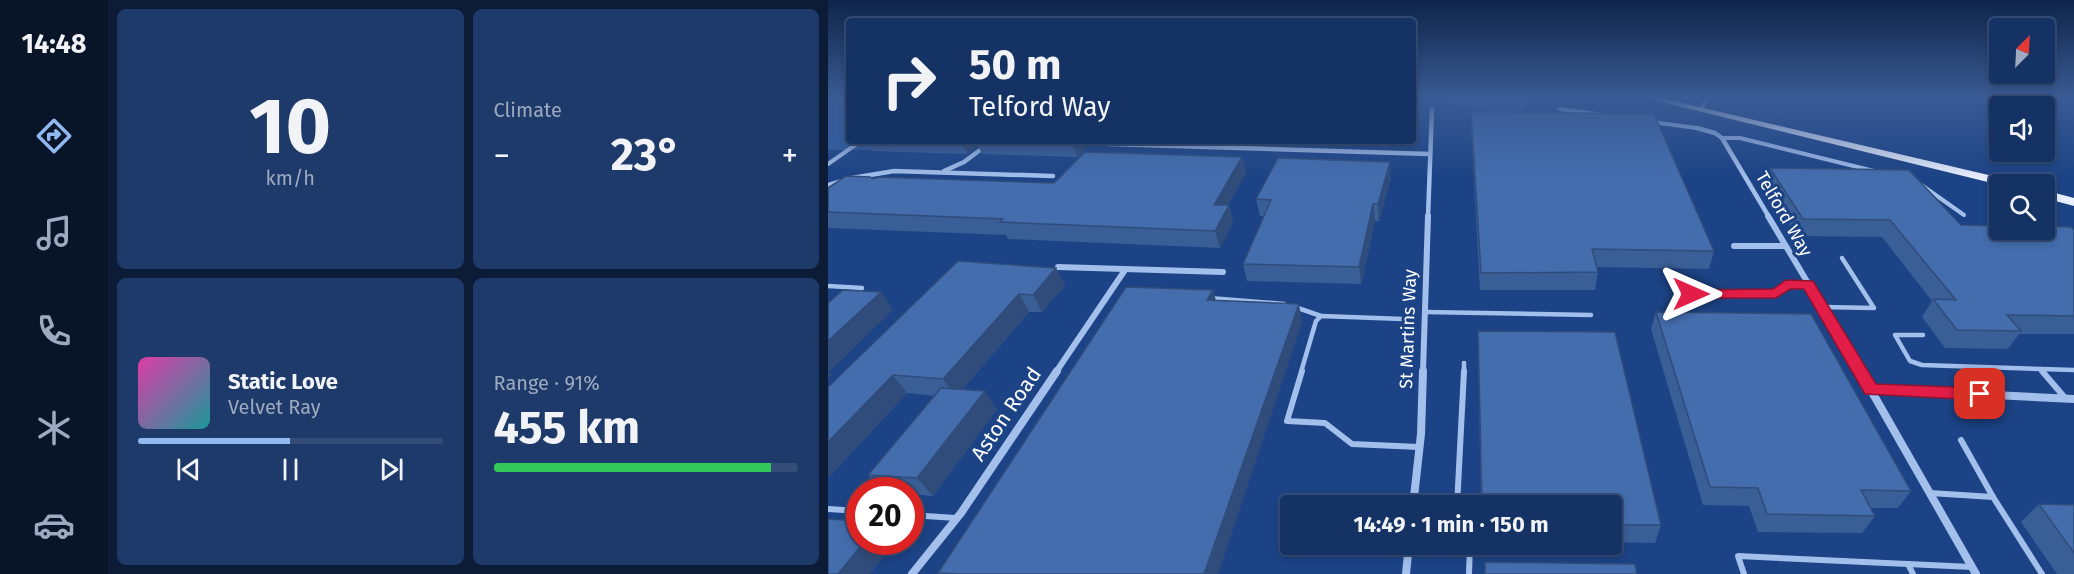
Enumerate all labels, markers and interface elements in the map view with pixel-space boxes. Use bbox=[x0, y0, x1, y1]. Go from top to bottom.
north arrow bbox=[1989, 18, 2055, 84]
map controls bbox=[1989, 18, 2055, 240]
text: 14:48 bbox=[21, 28, 87, 60]
text: 50 m bbox=[969, 40, 1062, 90]
icon: right bbox=[870, 42, 948, 120]
text: 10 bbox=[249, 80, 331, 174]
text: Telford Way bbox=[969, 91, 1111, 123]
button: sound bbox=[1989, 96, 2055, 162]
text: Climate bbox=[494, 98, 562, 122]
icon: directions bbox=[33, 115, 75, 157]
text: 23° bbox=[611, 128, 681, 182]
text: − bbox=[494, 136, 510, 176]
text: + bbox=[782, 136, 798, 176]
text: km/h bbox=[266, 166, 315, 190]
street label: Telford Way bbox=[1751, 168, 1817, 260]
button: search bbox=[1989, 174, 2055, 240]
icon: music bbox=[33, 212, 75, 254]
position arrow bbox=[1659, 262, 1723, 326]
street label: St Martins Way bbox=[1395, 269, 1421, 389]
icon: phone bbox=[33, 310, 75, 352]
street label: Aston Road bbox=[965, 362, 1047, 466]
text: Static Love bbox=[228, 368, 338, 395]
pin bbox=[1954, 368, 2005, 419]
text: Range · 91% bbox=[494, 371, 600, 395]
icon: arrive bbox=[1963, 377, 1996, 410]
text: Velvet Ray bbox=[228, 395, 321, 419]
text: 455 km bbox=[494, 401, 640, 455]
icon: climate bbox=[33, 407, 75, 449]
icon: previous bbox=[172, 453, 205, 486]
icon: pause bbox=[274, 453, 307, 486]
icon: next bbox=[375, 453, 408, 486]
speed limit sign: 20 bbox=[846, 477, 924, 555]
icon: car bbox=[33, 504, 75, 546]
text: 14:49 · 1 min · 150 m bbox=[1353, 511, 1549, 538]

